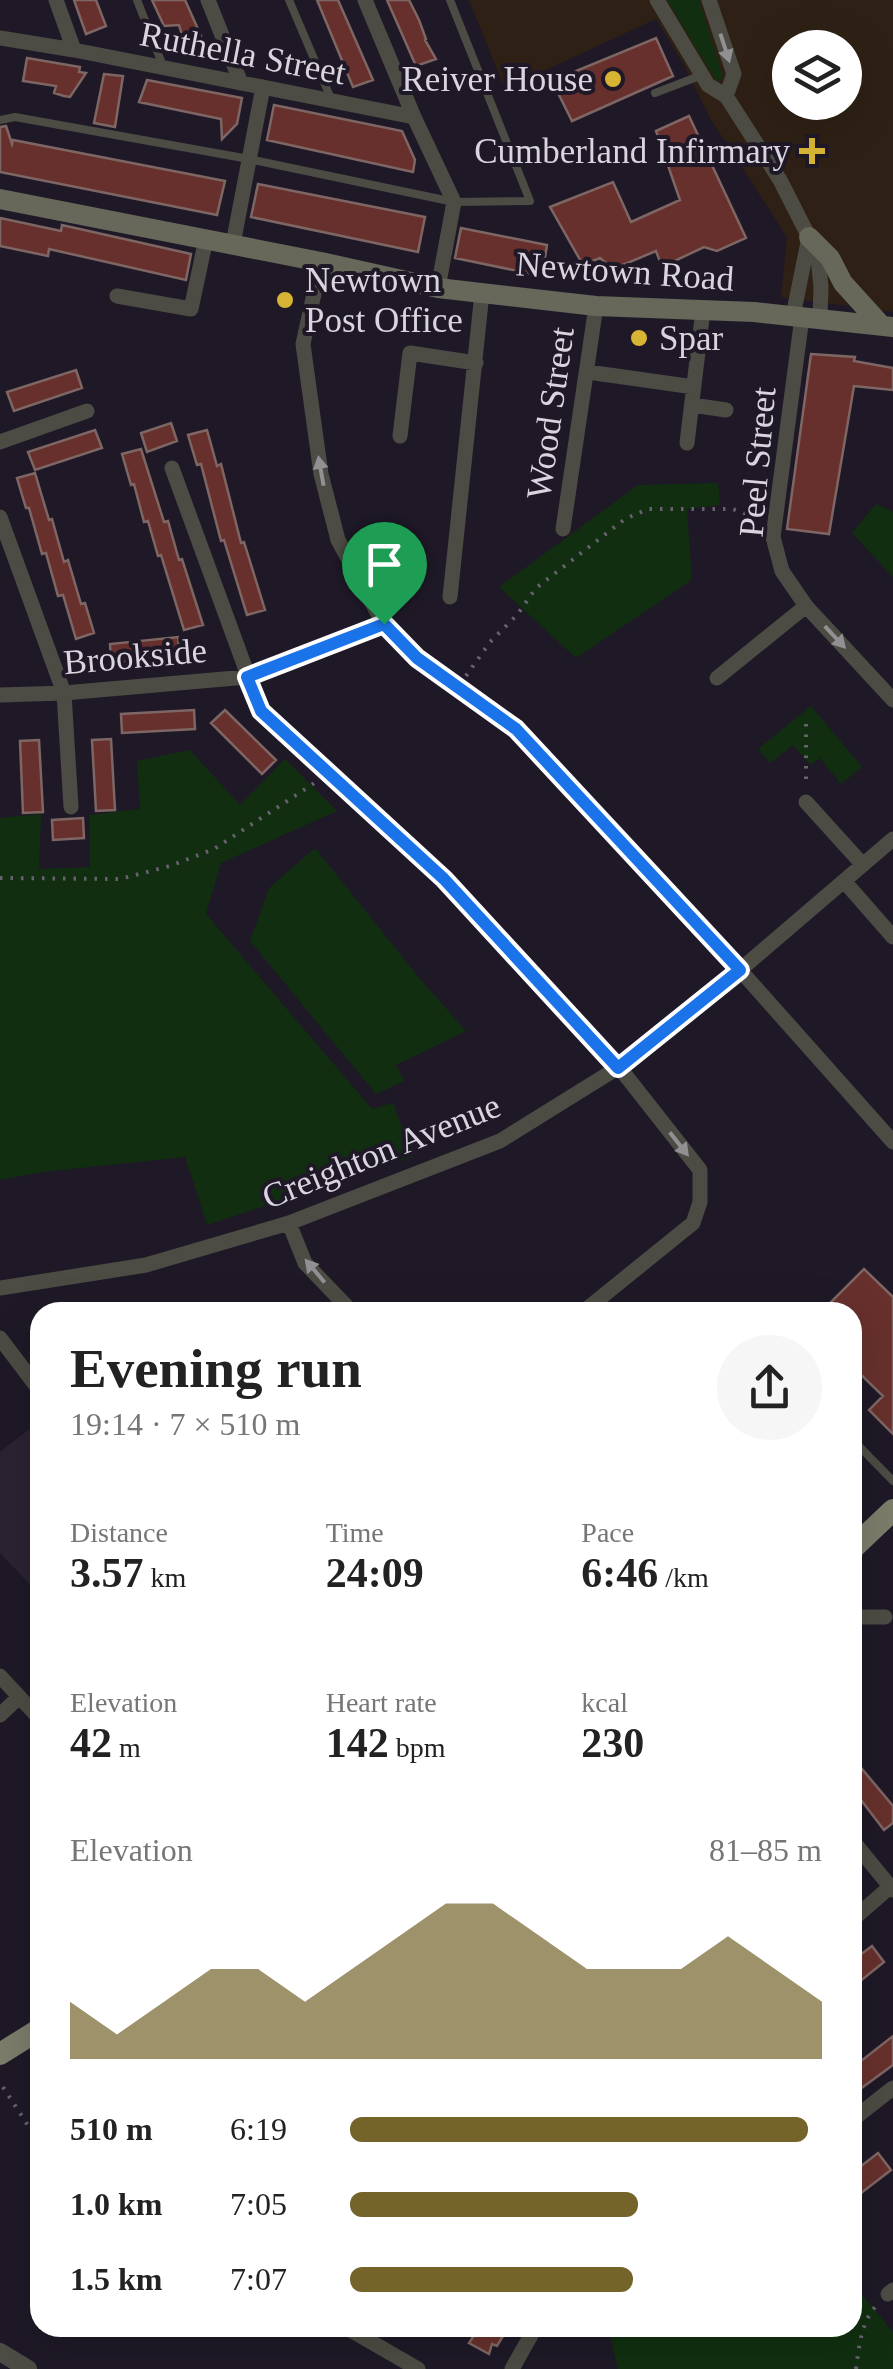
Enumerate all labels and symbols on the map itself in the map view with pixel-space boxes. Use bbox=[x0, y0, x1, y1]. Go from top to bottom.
street label: Ruthella Street bbox=[137, 14, 349, 93]
one-way arrow bbox=[719, 33, 734, 63]
place label: Reiver House bbox=[402, 60, 593, 99]
marker: Reiver House bbox=[602, 68, 624, 90]
place label: Cumberland Infirmary bbox=[474, 132, 790, 171]
marker: Cumberland Infirmary bbox=[799, 138, 825, 164]
street label: Newtown Road bbox=[515, 244, 736, 299]
place label: Newtown Post Office bbox=[305, 261, 463, 340]
marker: Newtown Post Office bbox=[274, 289, 296, 311]
place label: Spar bbox=[659, 319, 724, 358]
street label: Wood Street bbox=[519, 324, 582, 502]
marker: Spar bbox=[628, 327, 650, 349]
street label: Peel Street bbox=[732, 385, 784, 539]
one-way arrow bbox=[313, 455, 329, 486]
pin bbox=[342, 522, 427, 625]
one-way arrow bbox=[823, 625, 846, 649]
street label: Brookside bbox=[62, 631, 208, 682]
street label: Creighton Avenue bbox=[257, 1086, 506, 1217]
one-way arrow bbox=[668, 1131, 689, 1157]
one-way arrow bbox=[305, 1259, 326, 1284]

